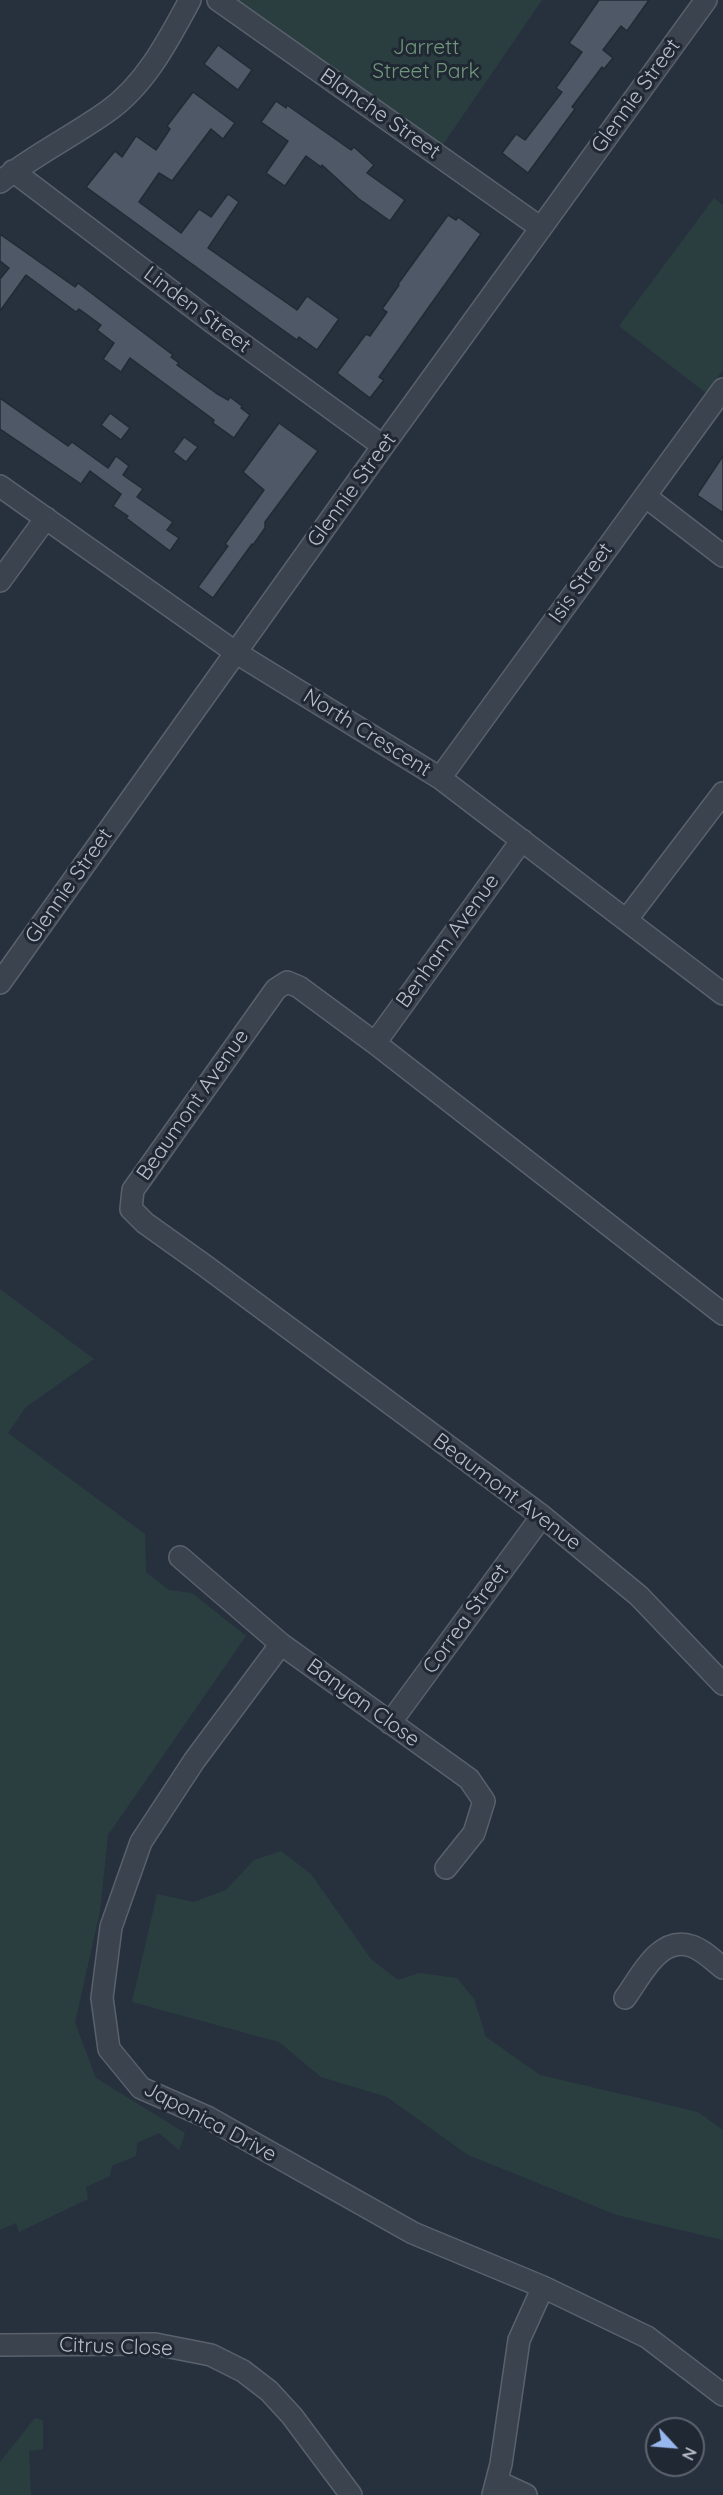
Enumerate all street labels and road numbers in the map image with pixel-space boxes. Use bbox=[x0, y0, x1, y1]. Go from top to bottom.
street label: Glennie Street bbox=[586, 34, 686, 158]
street label: Blanche Street bbox=[315, 63, 445, 165]
street label: Linden Street bbox=[138, 262, 256, 358]
street label: Glennie Street bbox=[302, 428, 402, 552]
street label: Isis Street bbox=[544, 538, 618, 628]
street label: North Crescent bbox=[298, 684, 436, 782]
street label: Glennie Street bbox=[20, 824, 118, 948]
street label: Benham Avenue bbox=[391, 869, 505, 1013]
street label: Beaumont Avenue bbox=[131, 1025, 255, 1185]
street label: Beaumont Avenue bbox=[428, 1428, 586, 1556]
street label: Correa Street bbox=[418, 1559, 514, 1679]
street label: Banyan Close bbox=[302, 1654, 424, 1752]
street label: Japonica Drive bbox=[139, 2076, 281, 2168]
street label: Citrus Close bbox=[59, 2332, 173, 2362]

